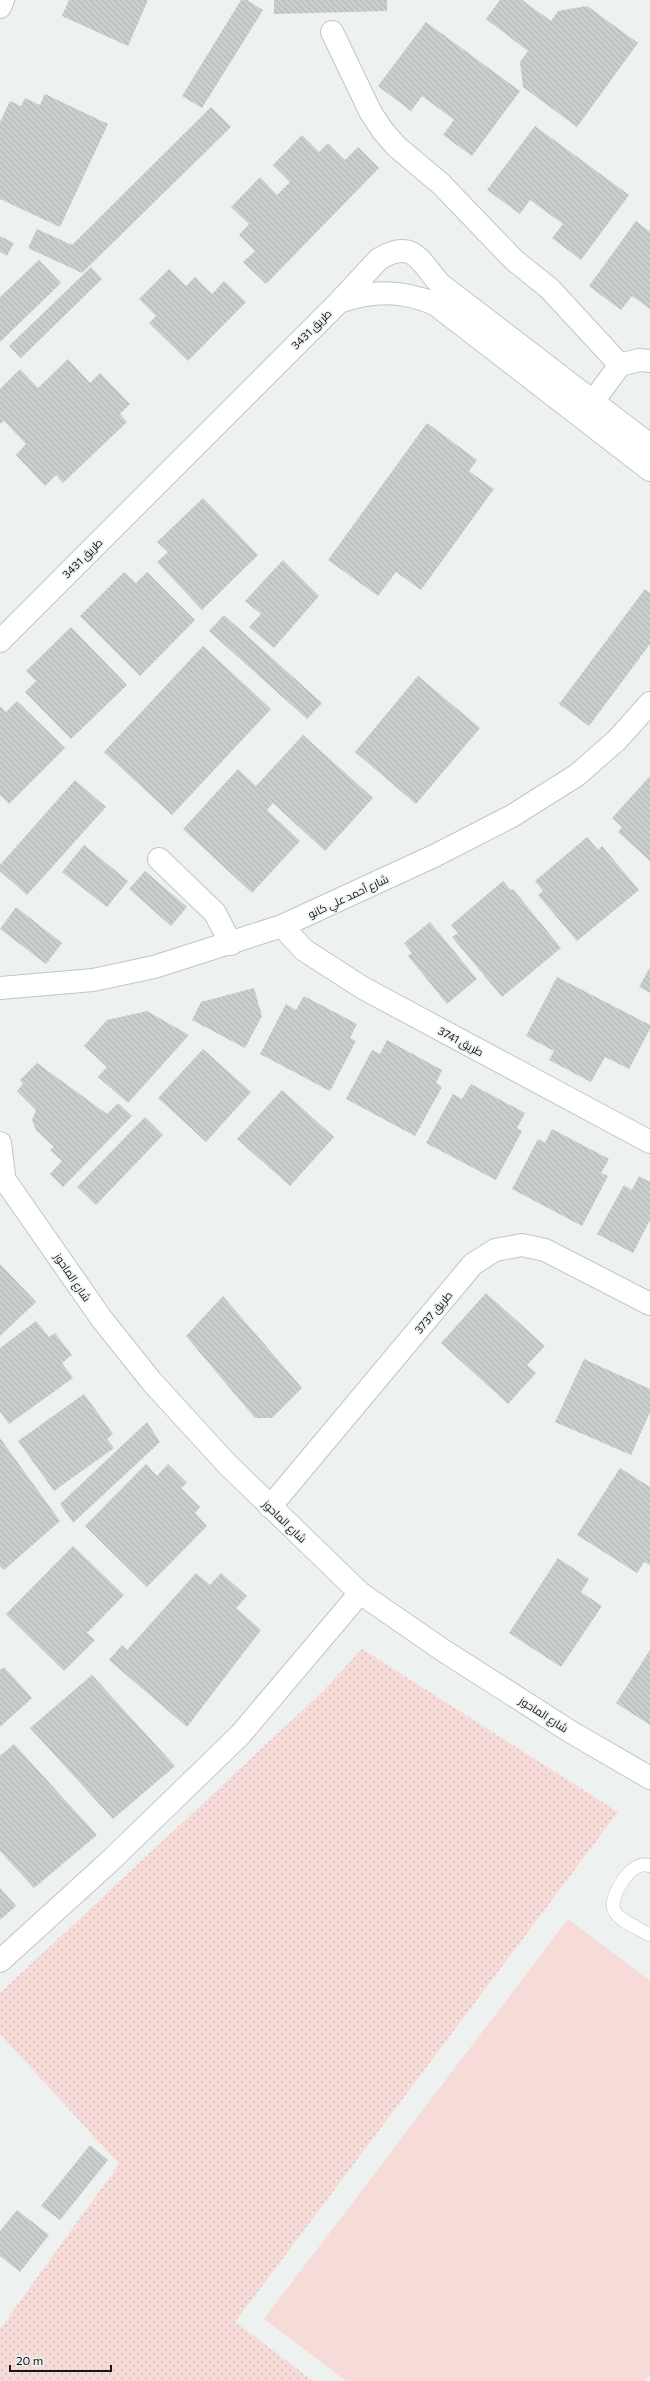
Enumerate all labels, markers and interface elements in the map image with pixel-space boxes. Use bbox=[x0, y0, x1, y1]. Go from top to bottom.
street label: طريق 3431 bbox=[288, 306, 334, 352]
street label: طريق 3431 bbox=[59, 535, 105, 581]
street label: شارع أحمد علي كانو bbox=[306, 872, 392, 923]
street label: طريق 3741 bbox=[436, 1024, 486, 1059]
street label: شارع الماحوز bbox=[50, 1250, 94, 1305]
street label: طريق 3737 bbox=[412, 1288, 455, 1336]
street label: شارع الماحوز bbox=[258, 1496, 309, 1546]
street label: شارع الماحوز bbox=[515, 1693, 571, 1736]
scale bar bbox=[10, 2347, 111, 2373]
text: 20 m bbox=[16, 2353, 43, 2367]

